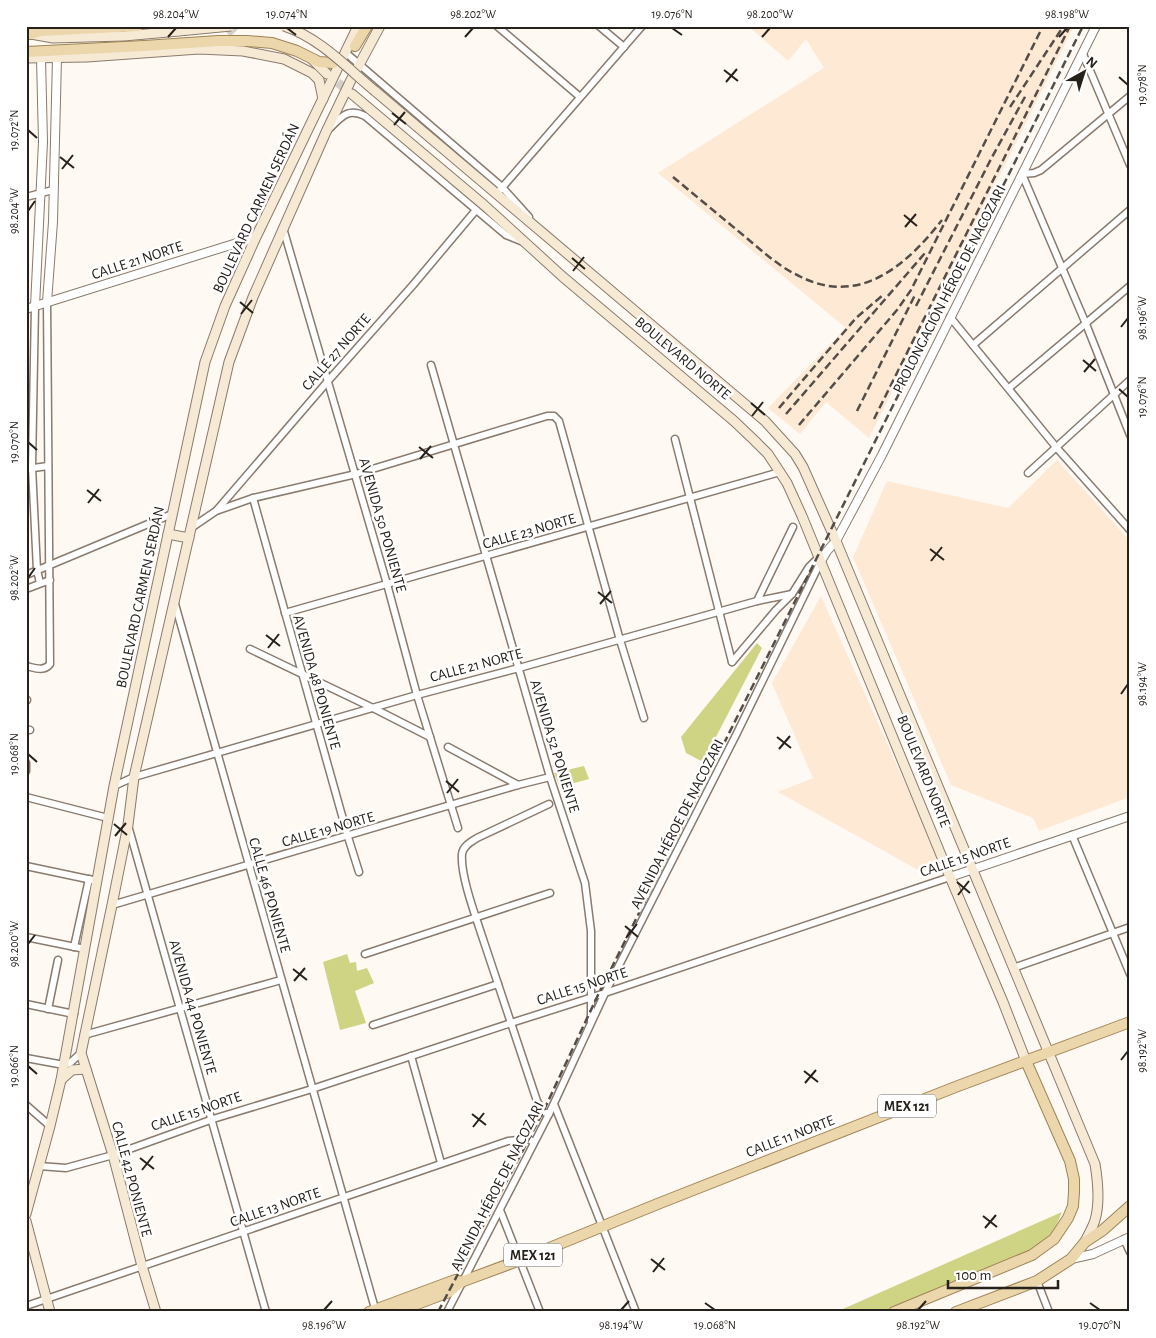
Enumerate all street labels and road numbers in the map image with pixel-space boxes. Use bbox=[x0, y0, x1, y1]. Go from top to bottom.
street label: BOULEVARD CARMEN SERDÁN bbox=[209, 120, 302, 295]
street label: PROLONGACIÓN HÉROE DE NACOZARI bbox=[888, 182, 1009, 396]
street label: CALLE 21 NORTE bbox=[90, 239, 185, 282]
street label: CALLE 27 NORTE bbox=[299, 311, 374, 394]
street label: BOULEVARD NORTE bbox=[632, 314, 733, 403]
street label: AVENIDA 50 PONIENTE bbox=[356, 456, 409, 594]
street label: BOULEVARD CARMEN SERDÁN bbox=[112, 504, 167, 689]
street label: CALLE 23 NORTE bbox=[481, 511, 577, 552]
street label: AVENIDA 48 PONIENTE bbox=[290, 613, 343, 751]
street label: CALLE 21 NORTE bbox=[428, 646, 524, 685]
street label: AVENIDA 52 PONIENTE bbox=[527, 678, 582, 814]
street label: BOULEVARD NORTE bbox=[894, 713, 953, 829]
street label: AVENIDA HÉROE DE NACOZARI bbox=[626, 736, 727, 911]
street label: CALLE 19 NORTE bbox=[280, 809, 376, 850]
street label: CALLE 15 NORTE bbox=[918, 835, 1012, 880]
street label: CALLE 46 PONIENTE bbox=[246, 836, 293, 954]
street label: AVENIDA 44 PONIENTE bbox=[166, 938, 219, 1076]
street label: CALLE 15 NORTE bbox=[535, 965, 629, 1008]
street label: CALLE 15 NORTE bbox=[149, 1089, 243, 1134]
road number: MEX 121 bbox=[878, 1094, 936, 1118]
street label: AVENIDA HÉROE DE NACOZARI bbox=[446, 1098, 547, 1273]
street label: CALLE 11 NORTE bbox=[744, 1113, 836, 1160]
street label: CALLE 42 PONIENTE bbox=[109, 1120, 154, 1238]
street label: CALLE 13 NORTE bbox=[228, 1185, 322, 1230]
road number: MEX 121 bbox=[504, 1244, 562, 1266]

